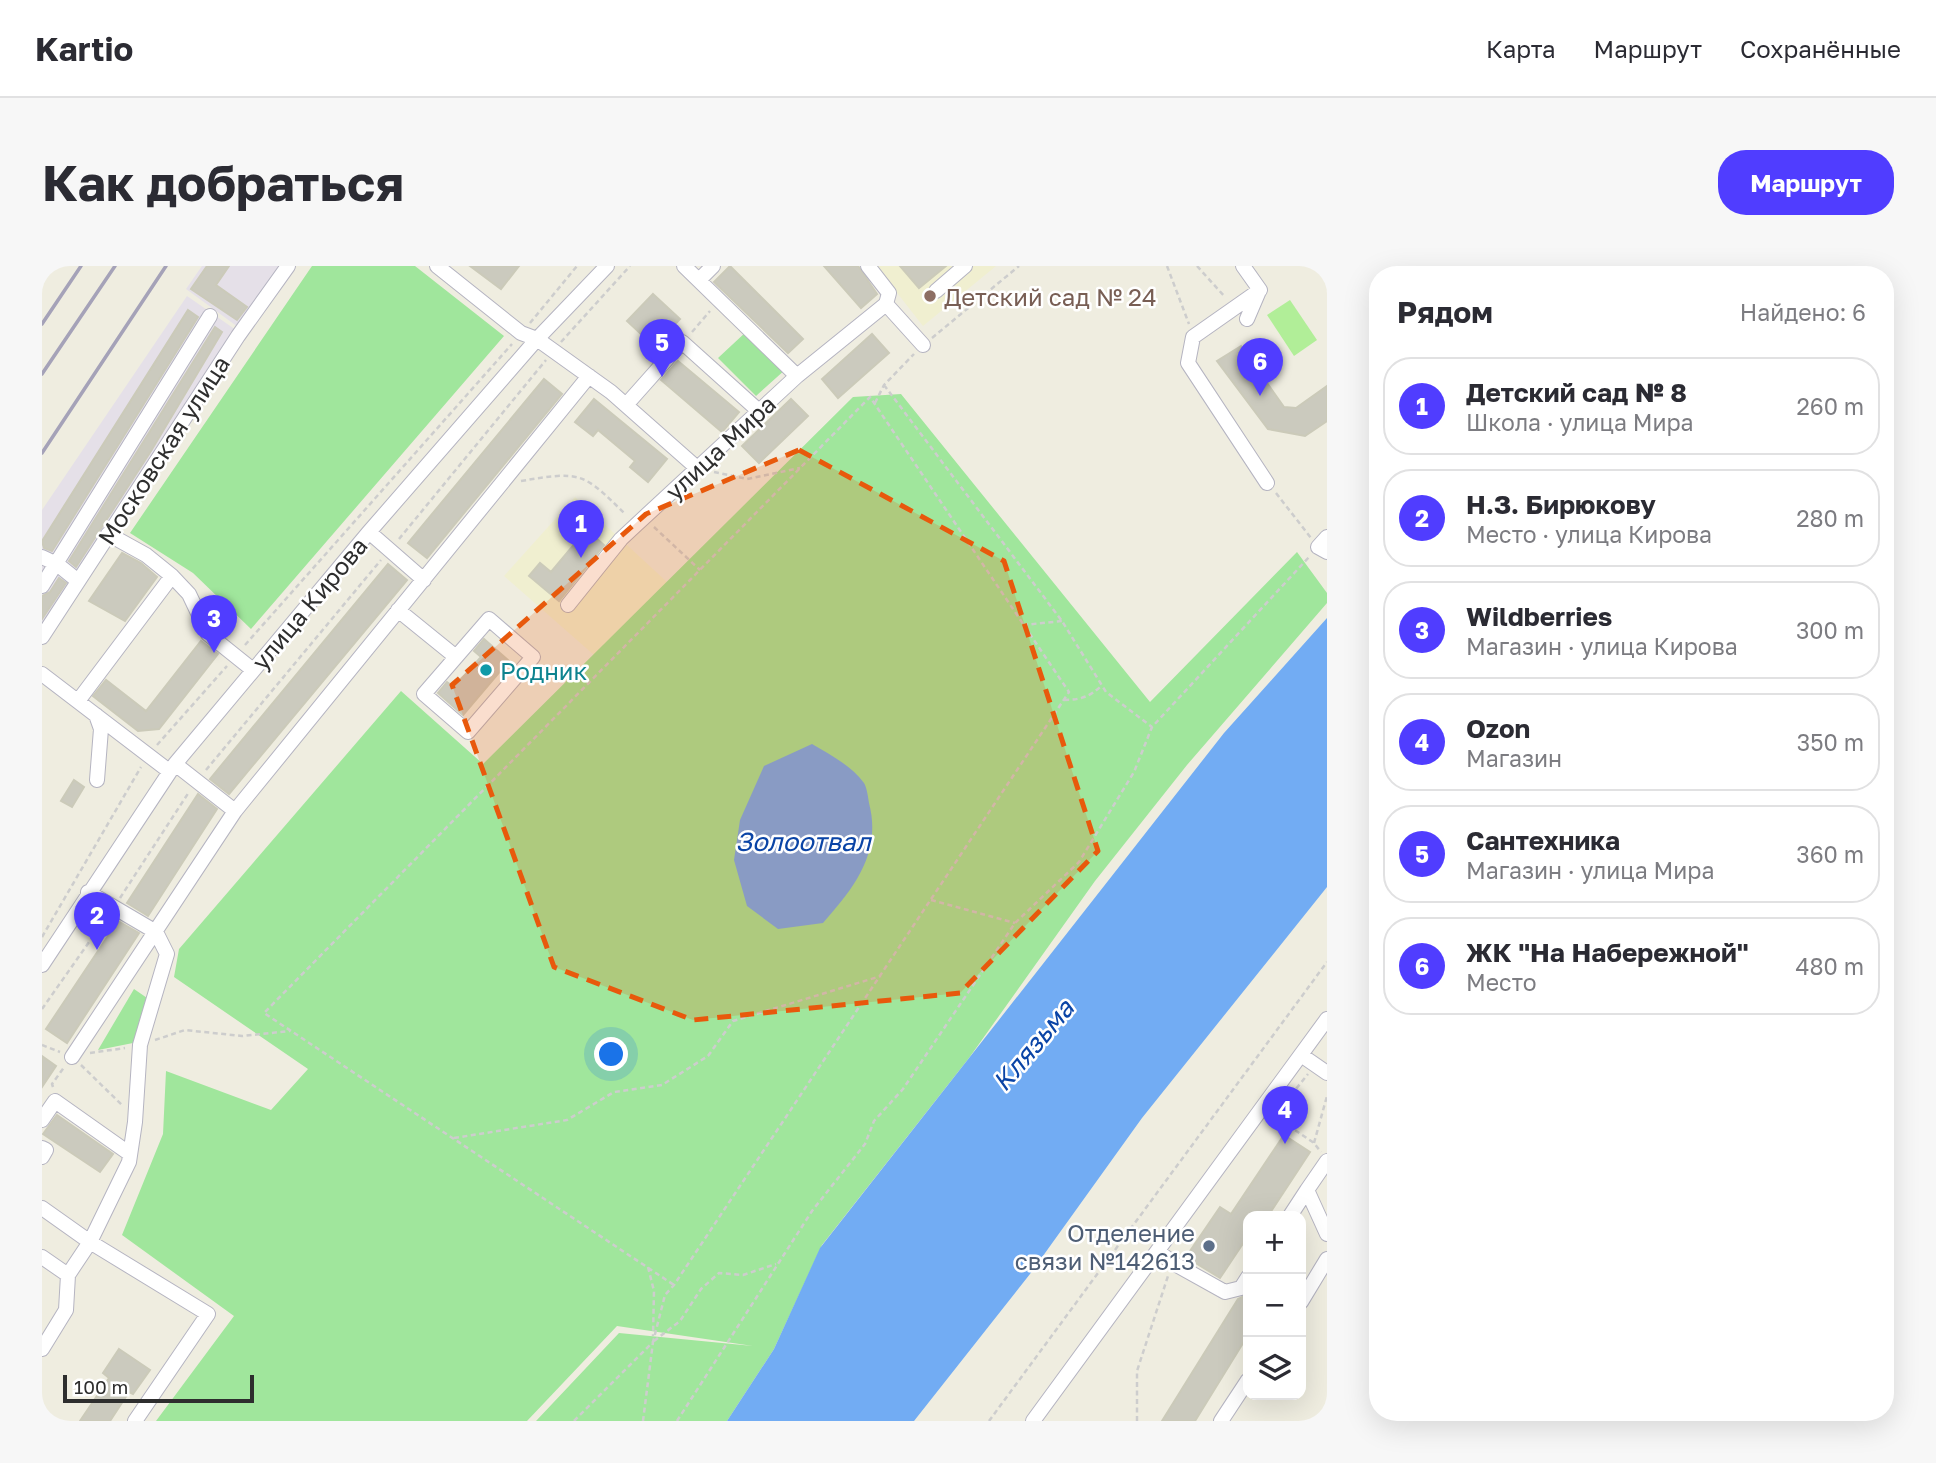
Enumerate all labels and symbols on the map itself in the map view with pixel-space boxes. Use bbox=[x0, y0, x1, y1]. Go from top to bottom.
place label: Детский сад № 24 bbox=[944, 282, 1157, 311]
marker: Детский сад № 24 bbox=[922, 288, 938, 304]
pin: 5 bbox=[639, 319, 685, 377]
pin: 6 bbox=[1237, 338, 1283, 396]
street label: Московская улица bbox=[91, 350, 235, 550]
street label: улица Мира bbox=[659, 389, 781, 505]
pin: 1 bbox=[558, 500, 604, 558]
street label: улица Кирова bbox=[245, 531, 373, 675]
pin: 3 bbox=[191, 595, 237, 653]
place label: Родник bbox=[500, 656, 587, 685]
marker: Родник bbox=[478, 662, 494, 678]
water label: Золоотвал bbox=[735, 826, 873, 857]
pin: 2 bbox=[74, 892, 120, 950]
water label: Клязьма bbox=[986, 992, 1081, 1097]
your location bbox=[594, 1037, 628, 1071]
pin: 4 bbox=[1262, 1086, 1308, 1144]
place label: Отделение связи №142613 bbox=[1015, 1218, 1195, 1275]
marker: Отделение связи №142613 bbox=[1201, 1238, 1217, 1254]
scale bar bbox=[63, 1372, 254, 1404]

